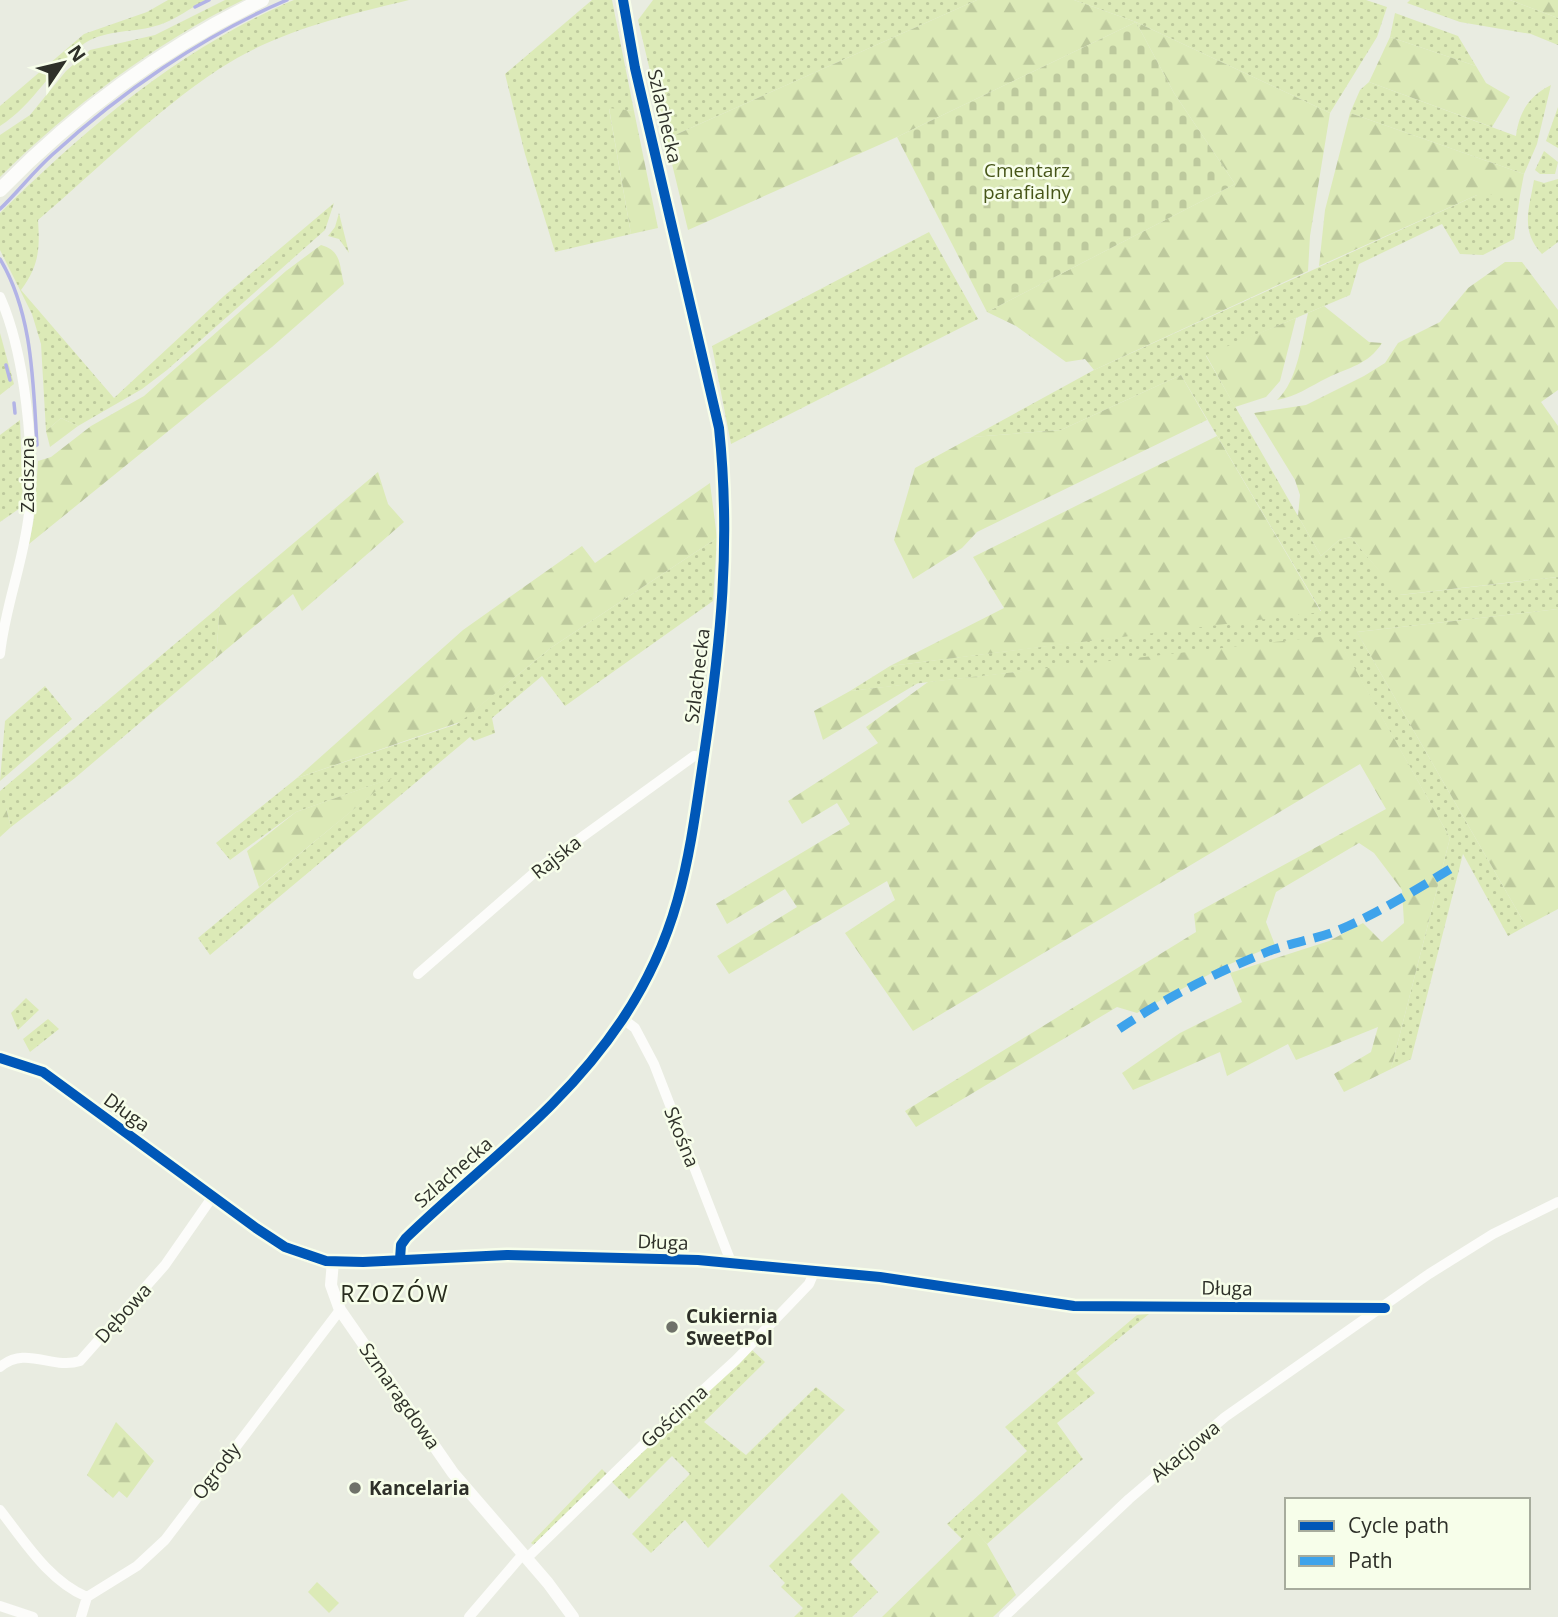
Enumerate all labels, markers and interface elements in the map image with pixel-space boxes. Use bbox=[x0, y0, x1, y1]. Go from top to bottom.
north arrow bbox=[28, 28, 98, 98]
text: N bbox=[62, 39, 92, 67]
street label: Szlachecka bbox=[642, 66, 688, 166]
park label: Cmentarz parafialny bbox=[983, 157, 1072, 205]
street label: Zaciszna bbox=[14, 437, 40, 513]
street label: Szlachecka bbox=[678, 627, 716, 725]
street label: Rajska bbox=[526, 829, 586, 885]
street label: Długa bbox=[99, 1086, 155, 1138]
street label: Skośna bbox=[658, 1103, 706, 1171]
street label: Szlachecka bbox=[408, 1131, 498, 1213]
street label: Długa bbox=[637, 1228, 689, 1256]
street label: Długa bbox=[1201, 1275, 1253, 1301]
street label: Dębowa bbox=[89, 1277, 157, 1349]
district label: RZOZÓW bbox=[340, 1277, 450, 1309]
place label: Cukiernia SweetPol bbox=[686, 1303, 778, 1351]
marker: Cukiernia SweetPol bbox=[664, 1319, 680, 1335]
street label: Szmaragdowa bbox=[354, 1338, 446, 1454]
street label: Gościnna bbox=[635, 1379, 713, 1453]
street label: Akacjowa bbox=[1145, 1414, 1225, 1488]
street label: Ogrody bbox=[186, 1437, 246, 1505]
place label: Kancelaria bbox=[369, 1475, 470, 1501]
marker: Kancelaria bbox=[347, 1480, 363, 1496]
legend bbox=[1285, 1498, 1530, 1589]
text: Cycle path bbox=[1348, 1511, 1449, 1539]
text: Path bbox=[1348, 1546, 1393, 1574]

